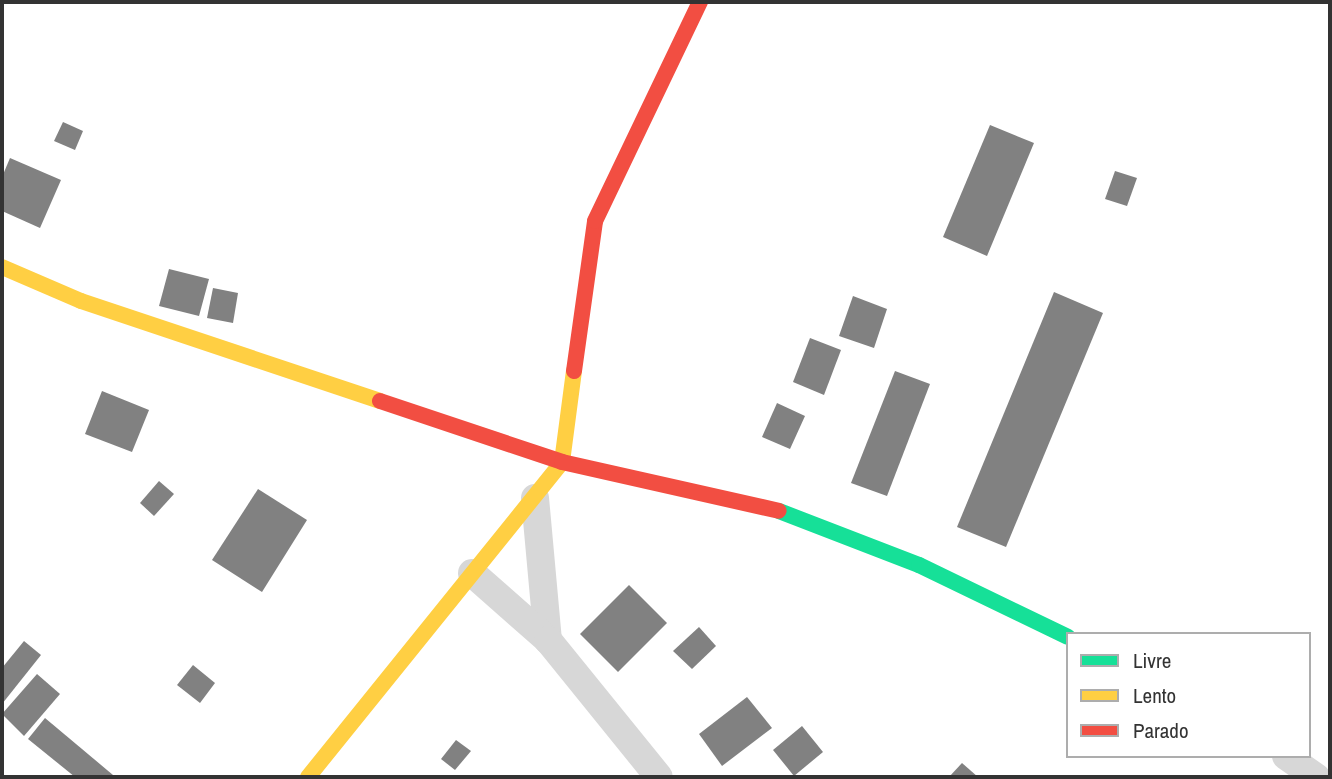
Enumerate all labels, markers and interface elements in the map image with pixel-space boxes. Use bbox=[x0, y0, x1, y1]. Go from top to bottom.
legend bbox=[1066, 632, 1311, 758]
text: Livre bbox=[1133, 646, 1171, 675]
text: Lento bbox=[1133, 681, 1176, 710]
text: Parado bbox=[1133, 716, 1189, 745]

